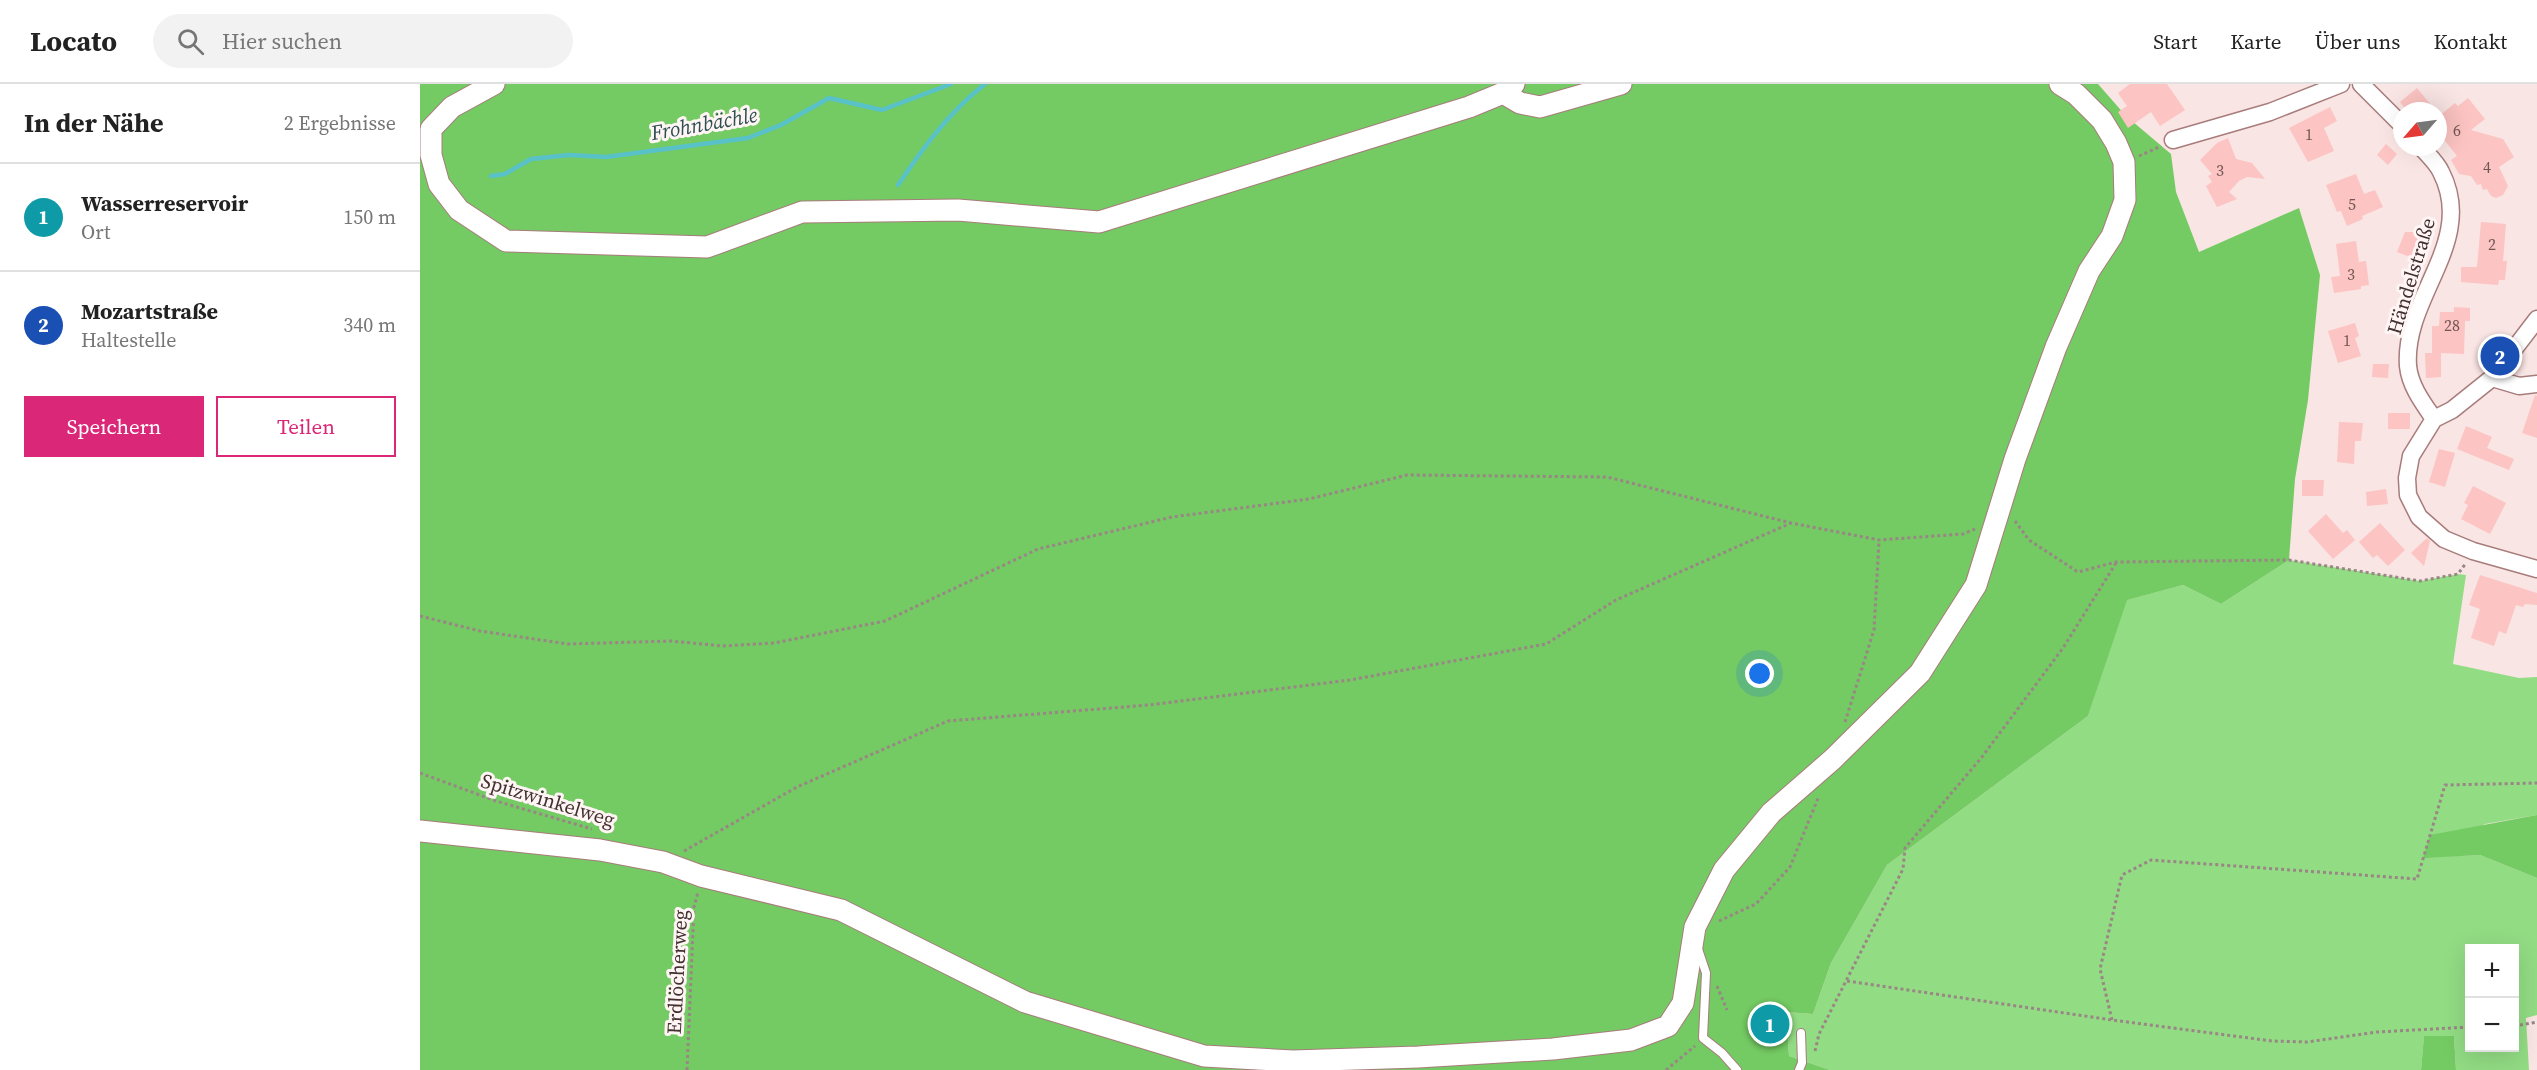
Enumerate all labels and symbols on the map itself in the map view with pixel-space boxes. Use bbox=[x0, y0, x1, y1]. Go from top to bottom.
water label: Frohnbächle bbox=[647, 100, 760, 147]
north arrow bbox=[2393, 102, 2447, 156]
house number: 6 bbox=[2453, 119, 2461, 141]
house number: 1 bbox=[2305, 123, 2313, 145]
house number: 4 bbox=[2483, 156, 2491, 178]
house number: 3 bbox=[2216, 159, 2224, 181]
house number: 5 bbox=[2348, 193, 2356, 215]
street label: Händelstraße bbox=[2380, 214, 2442, 338]
house number: 2 bbox=[2488, 233, 2496, 255]
house number: 3 bbox=[2347, 263, 2355, 285]
house number: 28 bbox=[2444, 314, 2460, 336]
house number: 1 bbox=[2343, 329, 2351, 351]
pin: 2 bbox=[2480, 334, 2520, 378]
your location bbox=[1745, 659, 1774, 688]
street label: Spitzwinkelweg bbox=[478, 766, 618, 834]
street label: Erdlöcherweg bbox=[660, 909, 694, 1035]
pin: 1 bbox=[1750, 1002, 1790, 1046]

